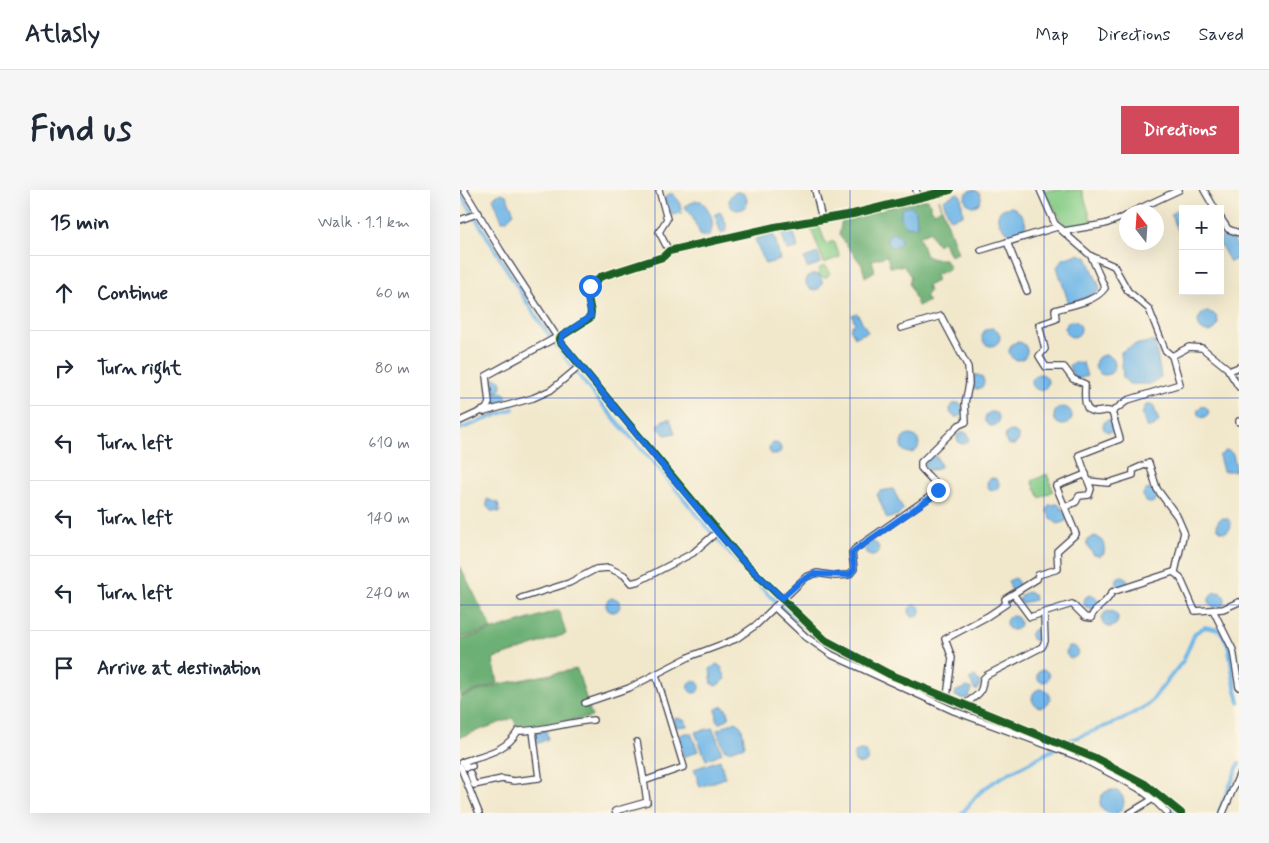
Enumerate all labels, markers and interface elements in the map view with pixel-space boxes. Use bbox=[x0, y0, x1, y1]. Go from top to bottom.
text: Atlasly bbox=[25, 19, 100, 50]
text: Map bbox=[1036, 23, 1069, 47]
text: Directions bbox=[1097, 23, 1171, 47]
text: Saved bbox=[1199, 23, 1244, 47]
button: Directions bbox=[1121, 106, 1239, 154]
text: Find us bbox=[30, 107, 132, 153]
north arrow bbox=[1119, 205, 1164, 250]
map controls bbox=[1179, 205, 1224, 295]
button: + bbox=[1179, 205, 1224, 250]
text: 15 min bbox=[50, 209, 110, 237]
text: Walk · 1.1 km bbox=[318, 212, 410, 233]
button: − bbox=[1179, 250, 1224, 295]
route start bbox=[579, 275, 602, 298]
icon: ahead bbox=[50, 279, 78, 307]
text: Continue bbox=[97, 281, 168, 306]
text: 60 m bbox=[376, 283, 410, 304]
icon: right bbox=[50, 354, 78, 382]
text: Turn right bbox=[97, 356, 181, 381]
text: 80 m bbox=[375, 358, 410, 379]
icon: left bbox=[50, 429, 78, 457]
text: Turn left bbox=[97, 431, 173, 456]
text: 610 m bbox=[368, 433, 410, 454]
route end bbox=[927, 479, 950, 502]
icon: left bbox=[50, 504, 78, 532]
text: Turn left bbox=[97, 506, 173, 531]
text: 140 m bbox=[366, 508, 410, 529]
icon: left bbox=[50, 579, 78, 607]
text: Turn left bbox=[97, 581, 173, 606]
text: 240 m bbox=[366, 583, 410, 604]
icon: arrive bbox=[50, 654, 78, 682]
text: Arrive at destination bbox=[97, 656, 261, 681]

